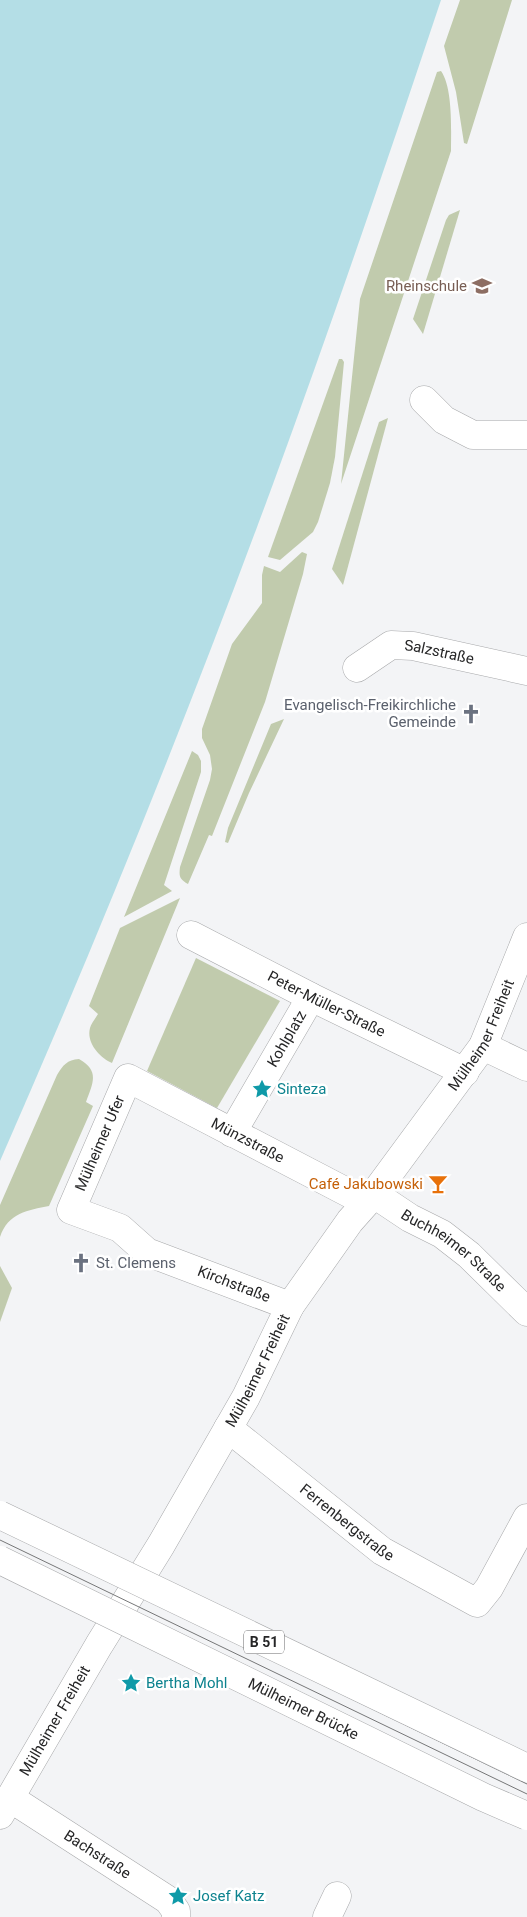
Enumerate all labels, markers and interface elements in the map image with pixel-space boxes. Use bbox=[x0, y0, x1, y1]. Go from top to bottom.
school or university icon: Rheinschule bbox=[471, 275, 493, 297]
place label: Rheinschule bbox=[386, 277, 467, 295]
street label: Salzstraße bbox=[404, 637, 476, 668]
place label: Evangelisch-Freikirchliche Gemeinde bbox=[284, 696, 456, 731]
church icon: Evangelisch-Freikirchliche Gemeinde bbox=[460, 703, 482, 725]
street label: Peter-Müller-Straße bbox=[265, 967, 388, 1041]
street label: Mülheimer Freiheit bbox=[444, 977, 518, 1094]
street label: Kohlplatz bbox=[263, 1007, 310, 1070]
place icon: Sinteza bbox=[251, 1078, 273, 1100]
place label: Sinteza bbox=[277, 1080, 326, 1098]
street label: Mülheimer Ufer bbox=[71, 1092, 128, 1194]
street label: Münzstraße bbox=[208, 1114, 287, 1167]
bar icon: Café Jakubowski bbox=[427, 1173, 449, 1195]
place label: Café Jakubowski bbox=[309, 1175, 423, 1193]
street label: Buchheimer Straße bbox=[398, 1206, 510, 1295]
church icon: St. Clemens bbox=[70, 1252, 92, 1274]
place label: St. Clemens bbox=[96, 1254, 176, 1272]
street label: Kirchstraße bbox=[195, 1262, 273, 1306]
street label: Mülheimer Freiheit bbox=[222, 1311, 294, 1430]
street label: Ferrenbergstraße bbox=[296, 1480, 397, 1565]
road number: B 51 bbox=[244, 1630, 284, 1654]
street label: Mülheimer Freiheit bbox=[16, 1662, 94, 1779]
place icon: Bertha Mohl bbox=[120, 1672, 142, 1694]
place label: Bertha Mohl bbox=[146, 1674, 227, 1692]
street label: Mülheimer Brücke bbox=[245, 1674, 362, 1744]
street label: Bachstraße bbox=[60, 1826, 134, 1883]
place icon: Josef Katz bbox=[167, 1885, 189, 1907]
place label: Josef Katz bbox=[193, 1887, 264, 1905]

